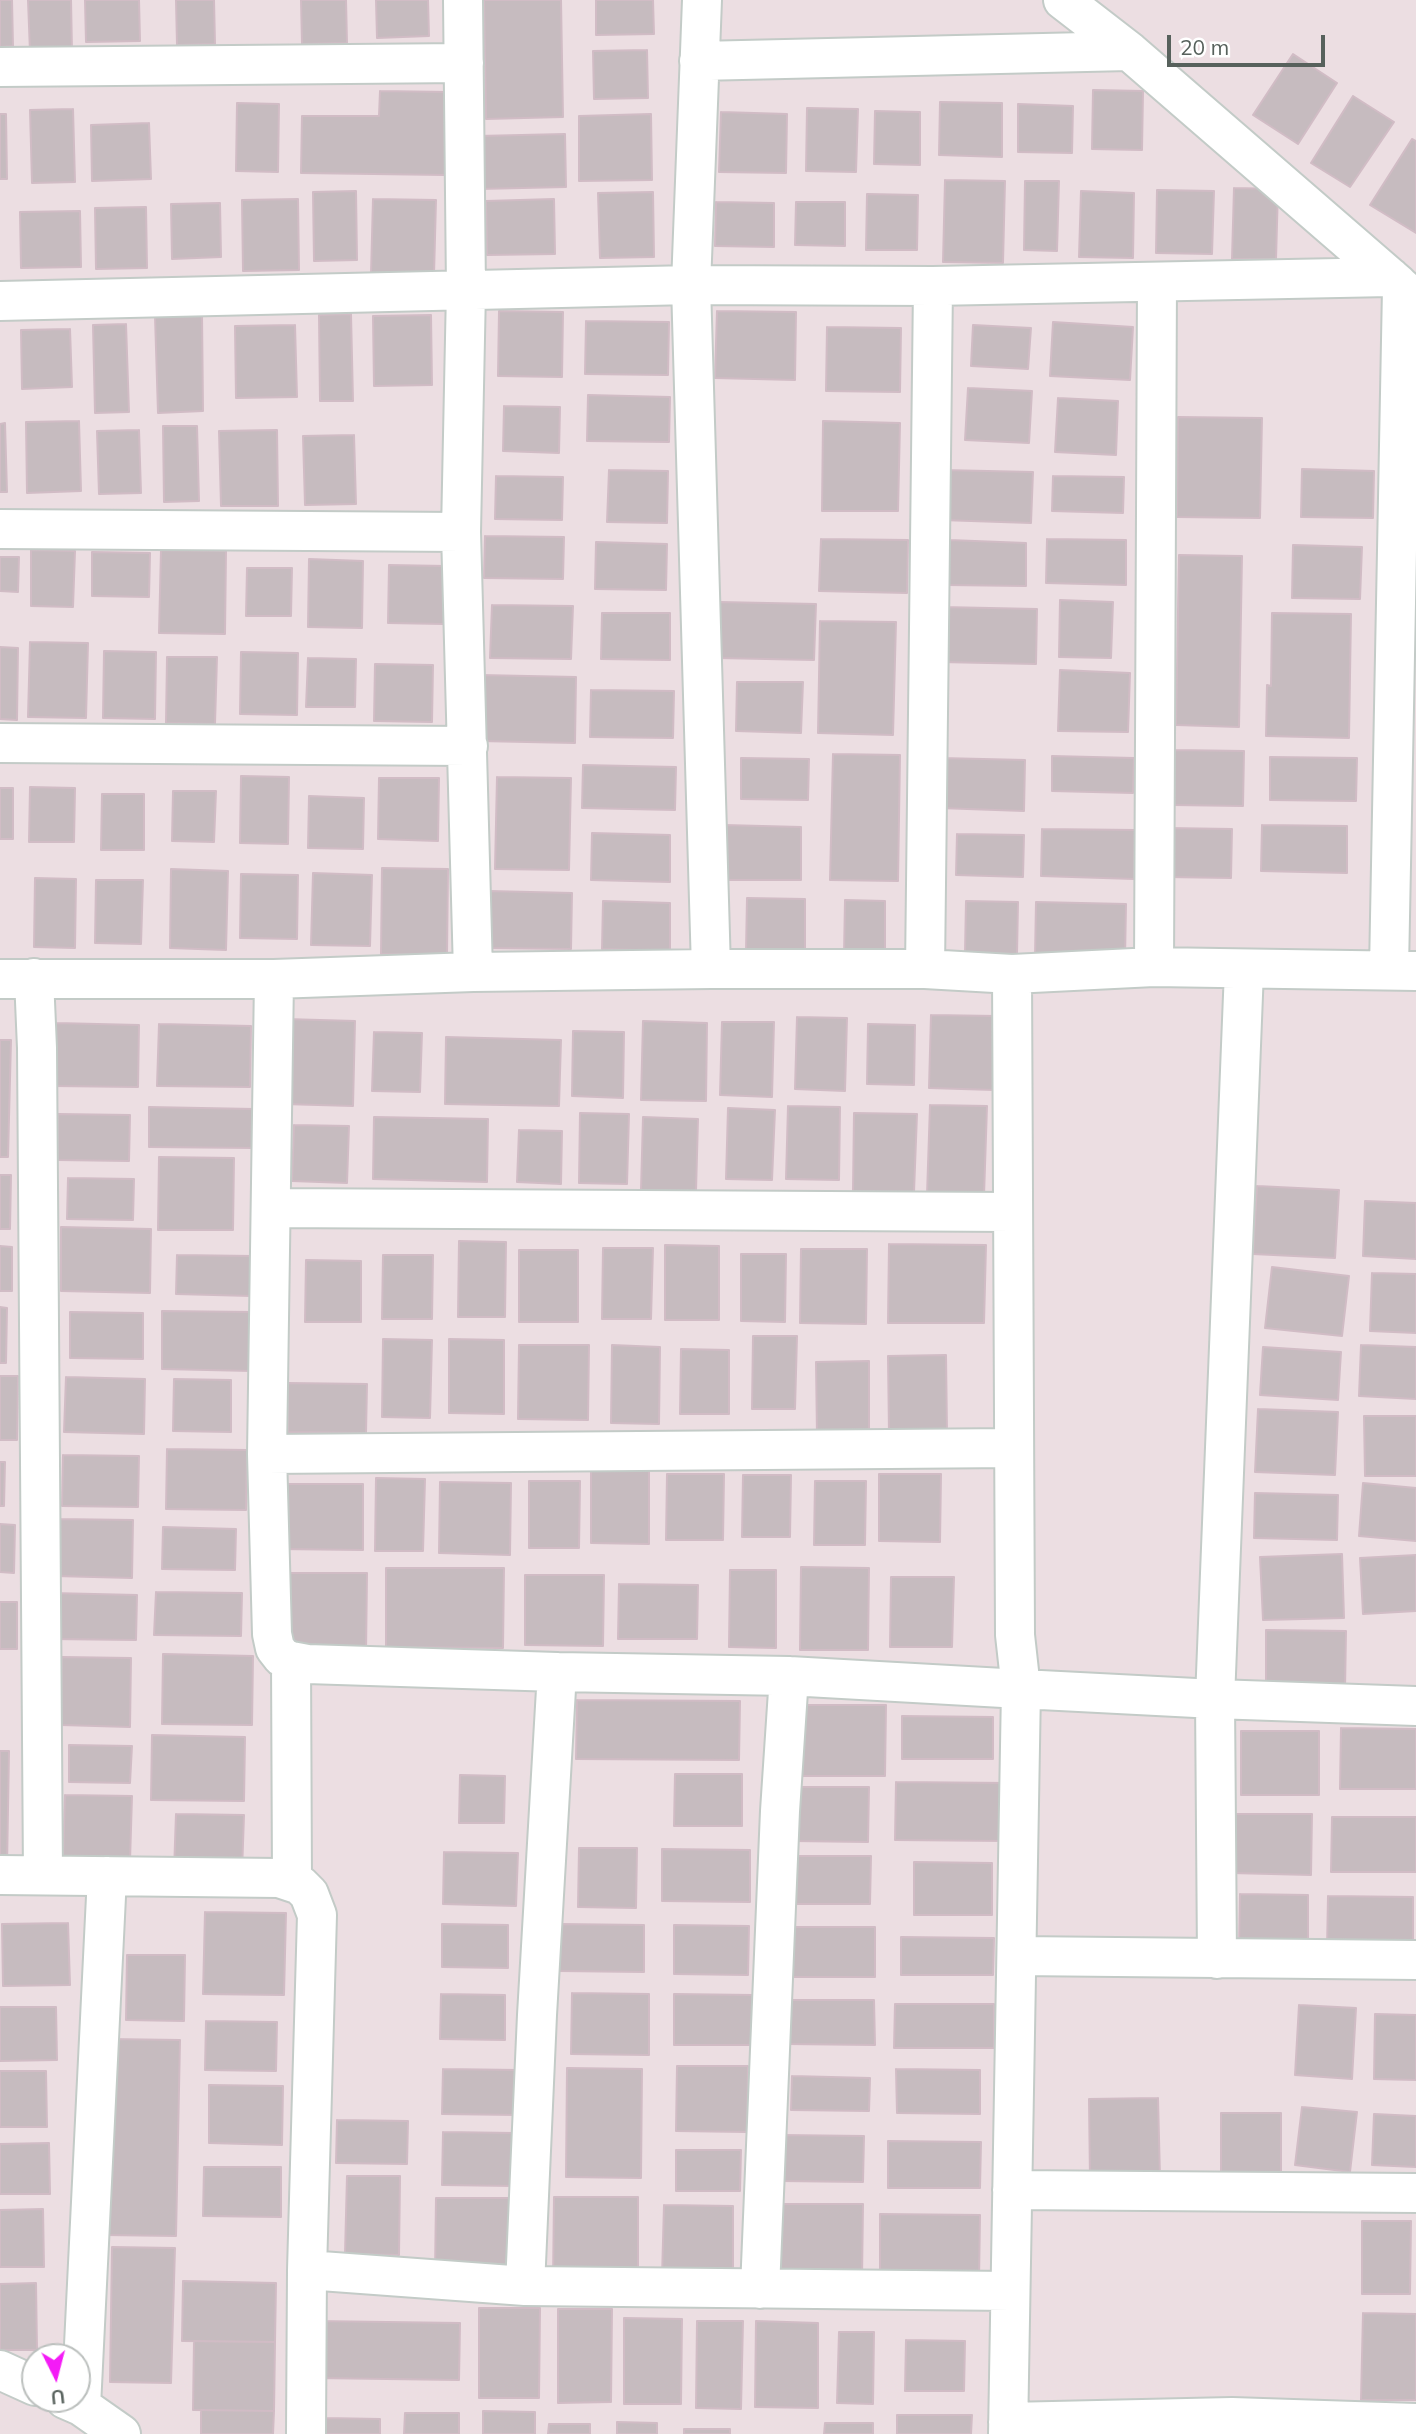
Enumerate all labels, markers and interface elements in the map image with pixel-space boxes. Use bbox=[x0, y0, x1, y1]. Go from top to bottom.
scale bar bbox=[1171, 21, 1328, 65]
text: 20 m bbox=[1180, 34, 1229, 60]
north arrow bbox=[21, 2343, 91, 2413]
text: U bbox=[50, 2384, 66, 2410]

